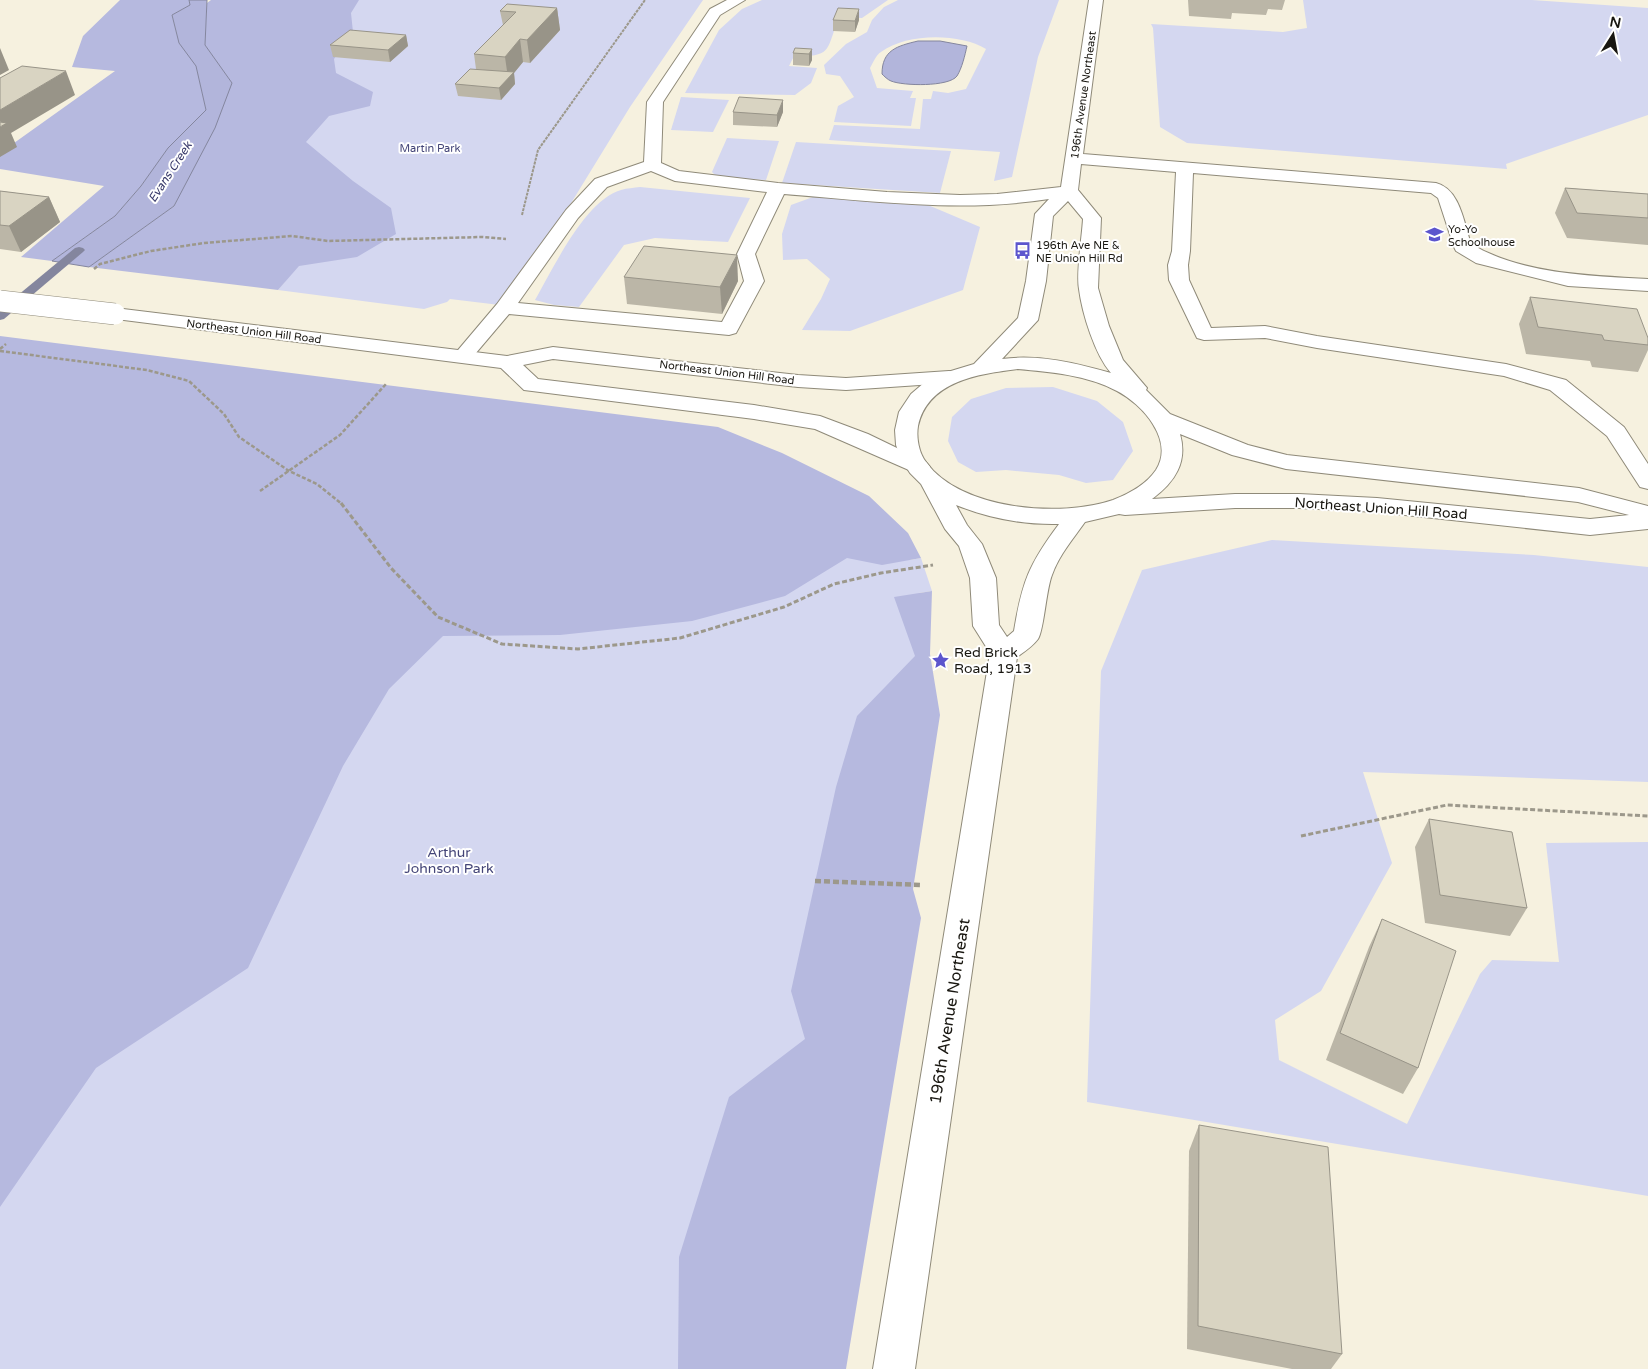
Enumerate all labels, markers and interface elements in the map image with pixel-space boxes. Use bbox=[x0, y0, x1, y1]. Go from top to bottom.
north arrow bbox=[1588, 10, 1638, 60]
text: N bbox=[1608, 13, 1623, 32]
street label: 196th Avenue Northeast bbox=[1068, 30, 1099, 160]
water label: Evans Creek bbox=[145, 138, 196, 205]
park label: Martin Park bbox=[399, 142, 461, 155]
place label: Yo-Yo Schoolhouse bbox=[1448, 223, 1515, 249]
school or university icon: Yo-Yo Schoolhouse bbox=[1424, 225, 1444, 245]
place label: 196th Ave NE & NE Union Hill Rd bbox=[1036, 239, 1123, 265]
bus stop icon: 196th Ave NE & NE Union Hill Rd bbox=[1012, 241, 1032, 261]
street label: Northeast Union Hill Road bbox=[186, 317, 322, 346]
street label: Northeast Union Hill Road bbox=[659, 358, 795, 387]
street label: Northeast Union Hill Road bbox=[1294, 494, 1468, 523]
place label: Red Brick Road, 1913 bbox=[954, 644, 1032, 677]
place icon: Red Brick Road, 1913 bbox=[930, 650, 950, 670]
park label: Arthur Johnson Park bbox=[404, 844, 494, 877]
street label: 196th Avenue Northeast bbox=[925, 917, 975, 1105]

